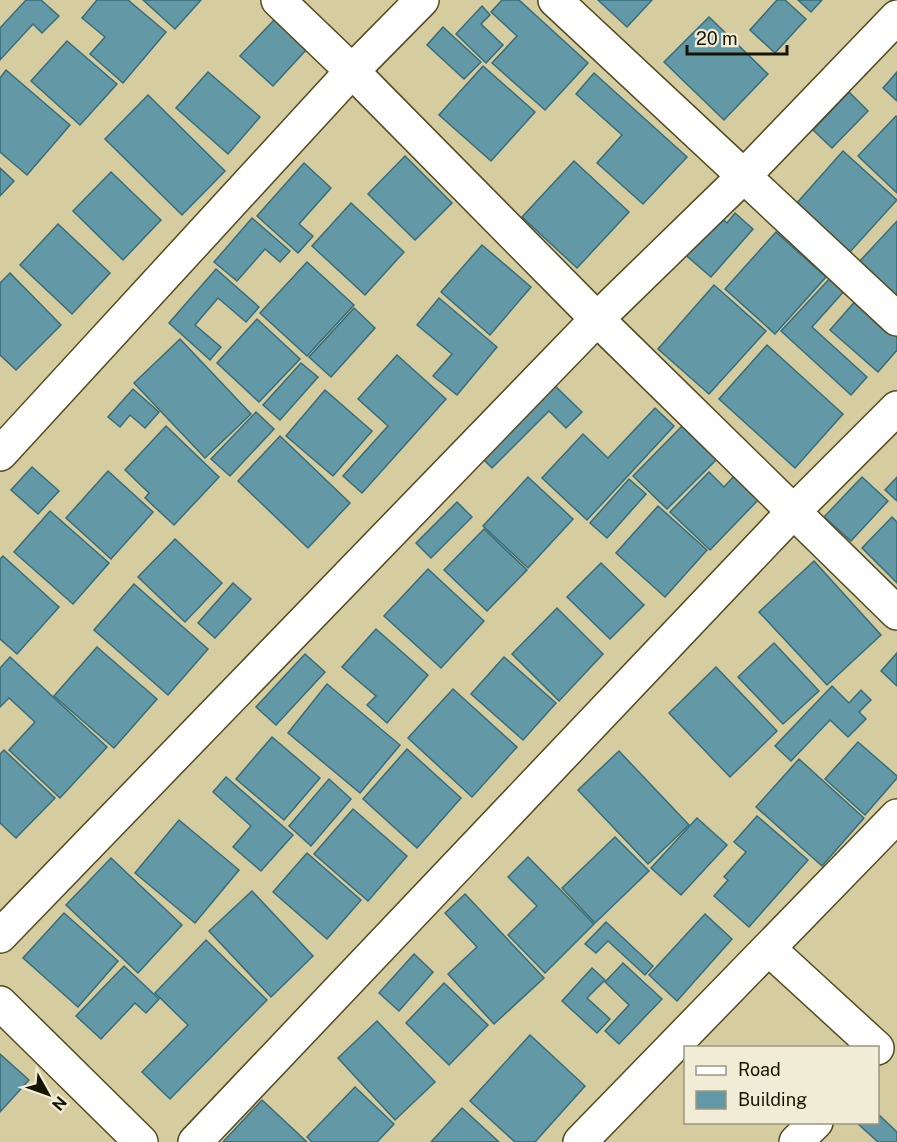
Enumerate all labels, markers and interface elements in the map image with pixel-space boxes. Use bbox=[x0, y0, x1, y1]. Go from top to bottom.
scale bar bbox=[687, 18, 788, 56]
text: 20 m bbox=[696, 28, 738, 49]
legend bbox=[684, 1046, 879, 1124]
text: Road bbox=[738, 1059, 781, 1080]
north arrow bbox=[18, 1064, 78, 1124]
text: Building bbox=[738, 1089, 807, 1110]
text: N bbox=[48, 1092, 70, 1114]

